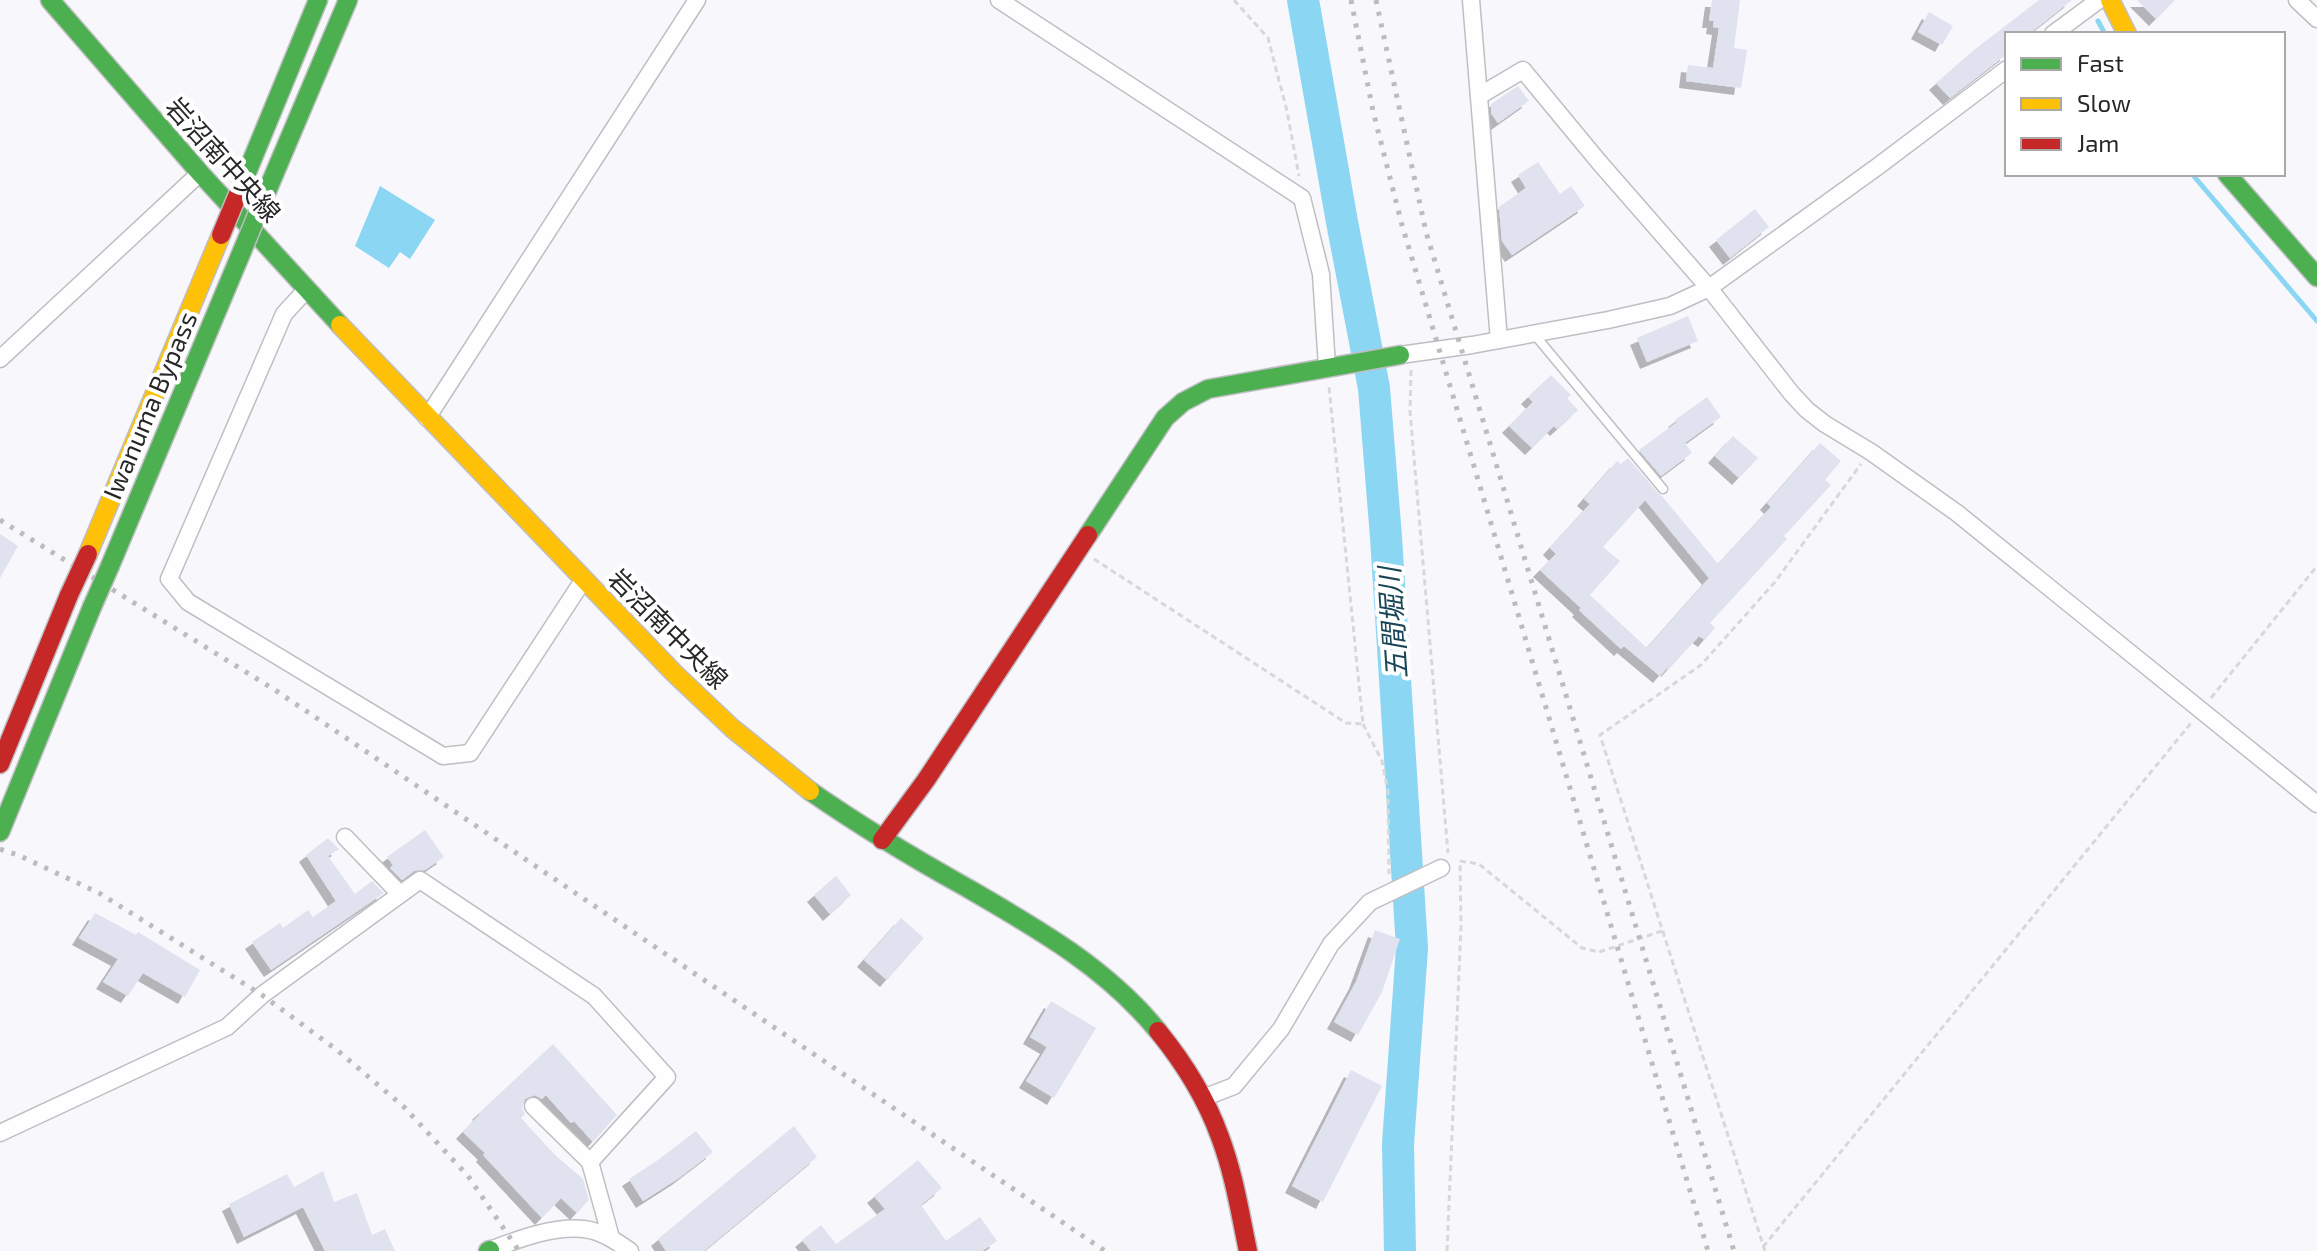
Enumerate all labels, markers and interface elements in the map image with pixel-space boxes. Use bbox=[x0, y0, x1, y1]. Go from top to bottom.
legend bbox=[2005, 32, 2285, 176]
text: Fast bbox=[2077, 48, 2124, 77]
text: Slow bbox=[2077, 88, 2131, 117]
street label: 岩沼南中央線 bbox=[160, 91, 288, 227]
text: Jam bbox=[2077, 128, 2119, 157]
street label: Iwanuma Bypass bbox=[95, 306, 203, 504]
street label: 岩沼南中央線 bbox=[603, 562, 735, 694]
water label: 五間堀川 bbox=[1371, 563, 1413, 680]

